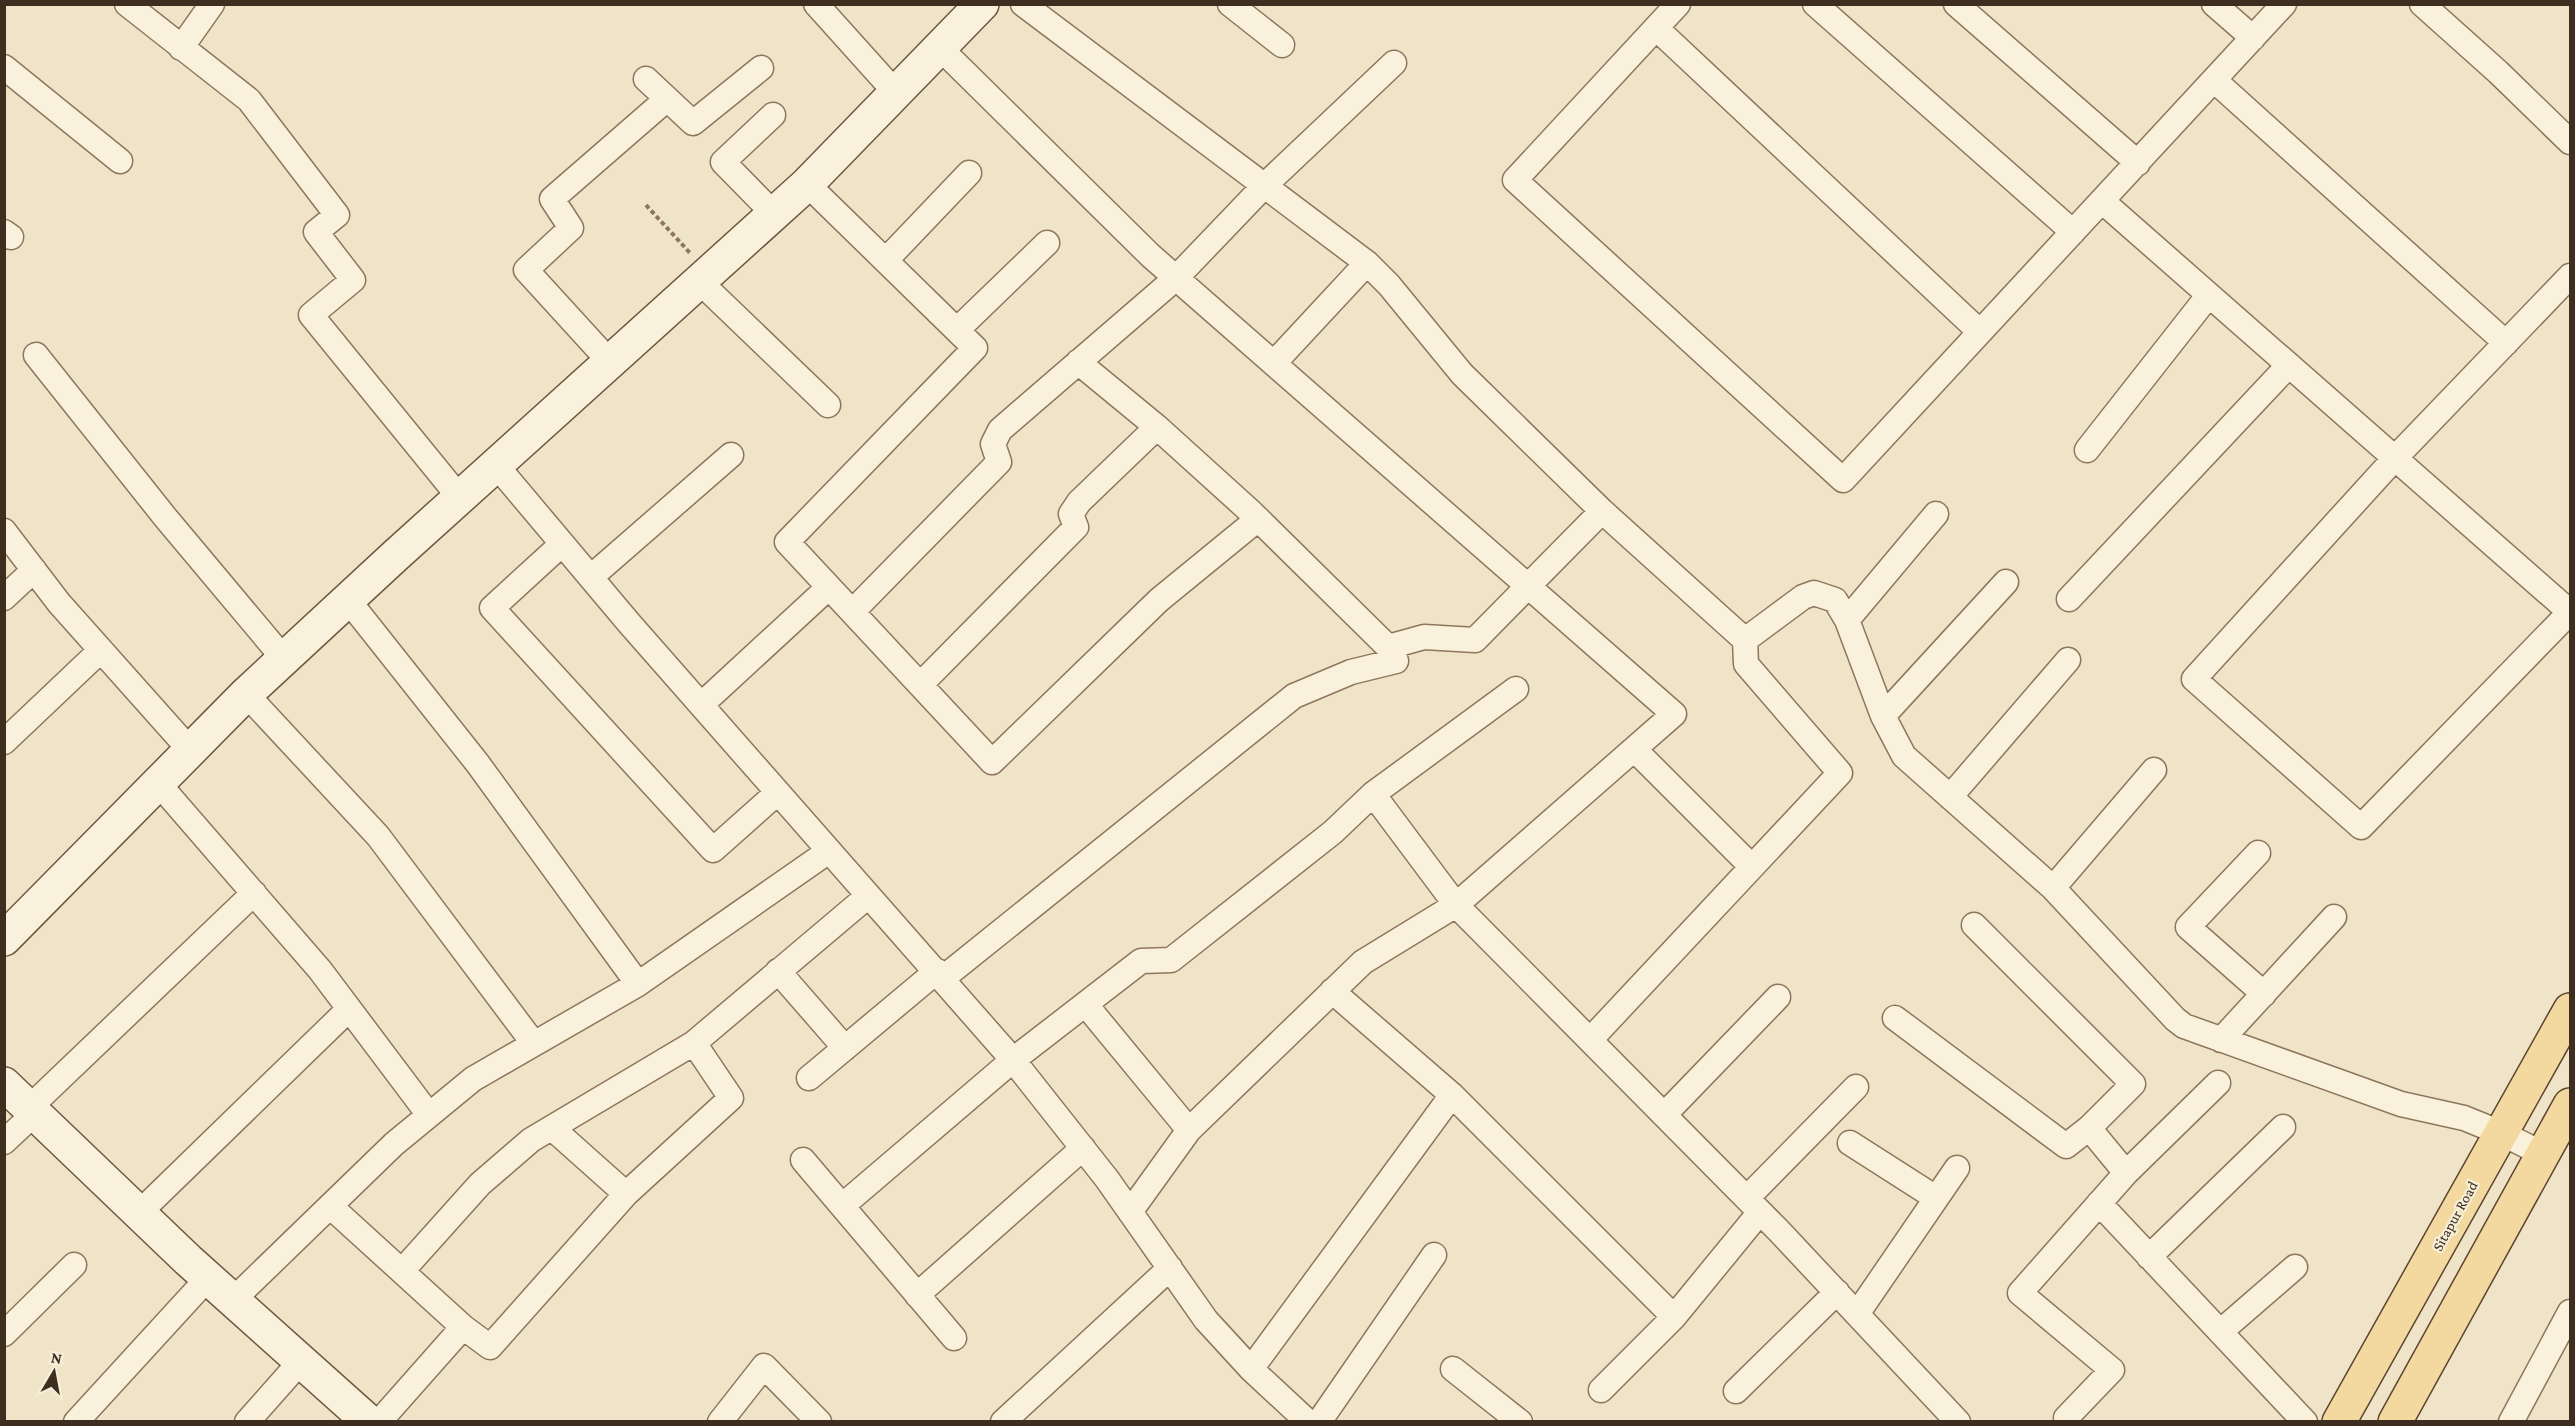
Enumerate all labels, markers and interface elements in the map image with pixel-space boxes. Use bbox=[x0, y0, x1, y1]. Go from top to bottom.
street label: Sitapur Road bbox=[2429, 1178, 2482, 1254]
north arrow bbox=[24, 1342, 84, 1402]
text: N bbox=[50, 1348, 63, 1367]

